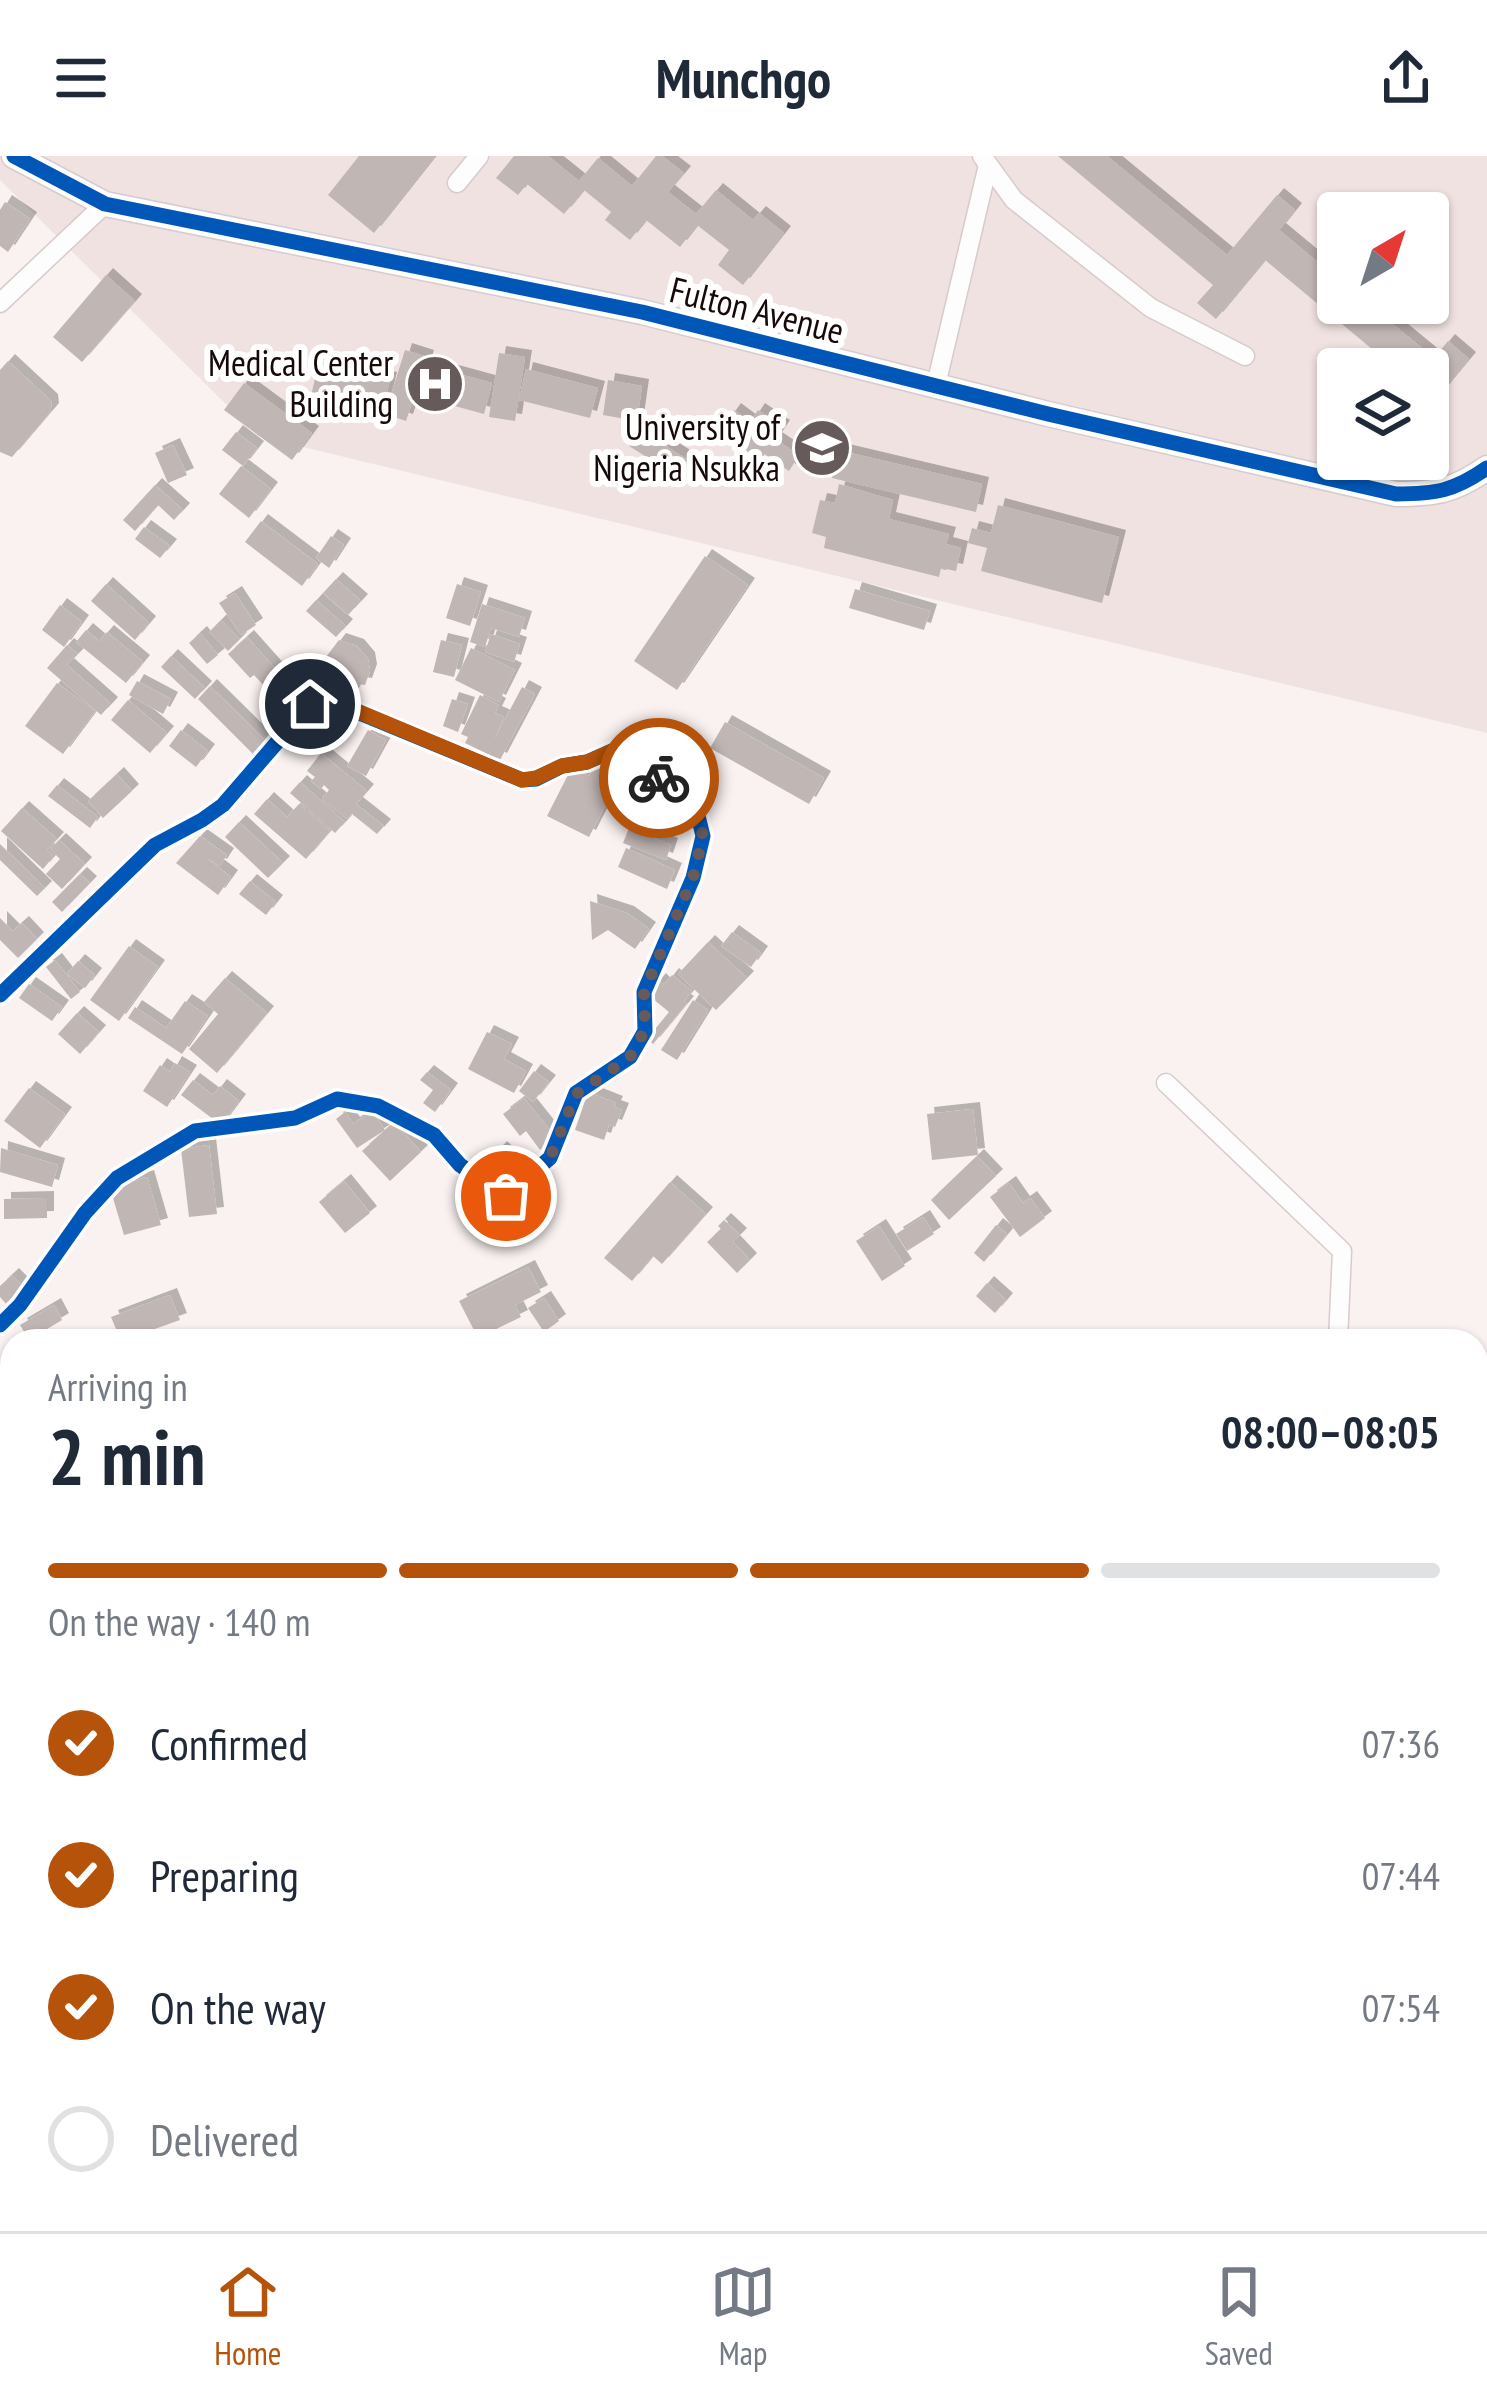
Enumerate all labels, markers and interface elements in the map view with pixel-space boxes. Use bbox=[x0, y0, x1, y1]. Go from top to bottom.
text: Munchgo bbox=[656, 43, 831, 113]
icon: menu bbox=[48, 45, 114, 111]
icon: share bbox=[1373, 45, 1439, 111]
north arrow bbox=[1317, 192, 1449, 324]
map controls bbox=[1317, 192, 1449, 480]
street label: Fulton Avenue bbox=[665, 265, 849, 354]
place label: Medical Center Building bbox=[208, 339, 393, 427]
button: layers bbox=[1317, 348, 1449, 480]
hospital icon: Medical Center Building bbox=[404, 353, 466, 415]
place label: University of Nigeria Nsukka bbox=[593, 403, 782, 491]
school or university icon: University of Nigeria Nsukka bbox=[791, 417, 853, 479]
pin bbox=[259, 653, 361, 755]
icon: home bbox=[277, 671, 343, 737]
courier bbox=[599, 718, 719, 838]
icon: bike bbox=[626, 745, 692, 811]
pin bbox=[455, 1145, 557, 1247]
icon: bag bbox=[473, 1163, 539, 1229]
text: Arriving in bbox=[48, 1361, 188, 1412]
text: 08:00–08:05 bbox=[1221, 1402, 1440, 1460]
text: 2 min bbox=[48, 1406, 206, 1507]
text: On the way · 140 m bbox=[48, 1596, 310, 1647]
icon: check bbox=[48, 1710, 114, 1776]
text: Confirmed bbox=[150, 1714, 308, 1772]
text: 07:36 bbox=[1362, 1718, 1440, 1769]
icon: check bbox=[48, 1842, 114, 1908]
text: Preparing bbox=[150, 1846, 299, 1904]
text: 07:44 bbox=[1362, 1850, 1440, 1901]
icon: check bbox=[48, 1974, 114, 2040]
text: On the way bbox=[150, 1978, 326, 2036]
text: 07:54 bbox=[1362, 1982, 1440, 2033]
text: Delivered bbox=[150, 2110, 299, 2168]
tab: Home bbox=[214, 2259, 281, 2374]
tab: Map bbox=[710, 2259, 776, 2374]
tab: Saved bbox=[1205, 2259, 1273, 2374]

